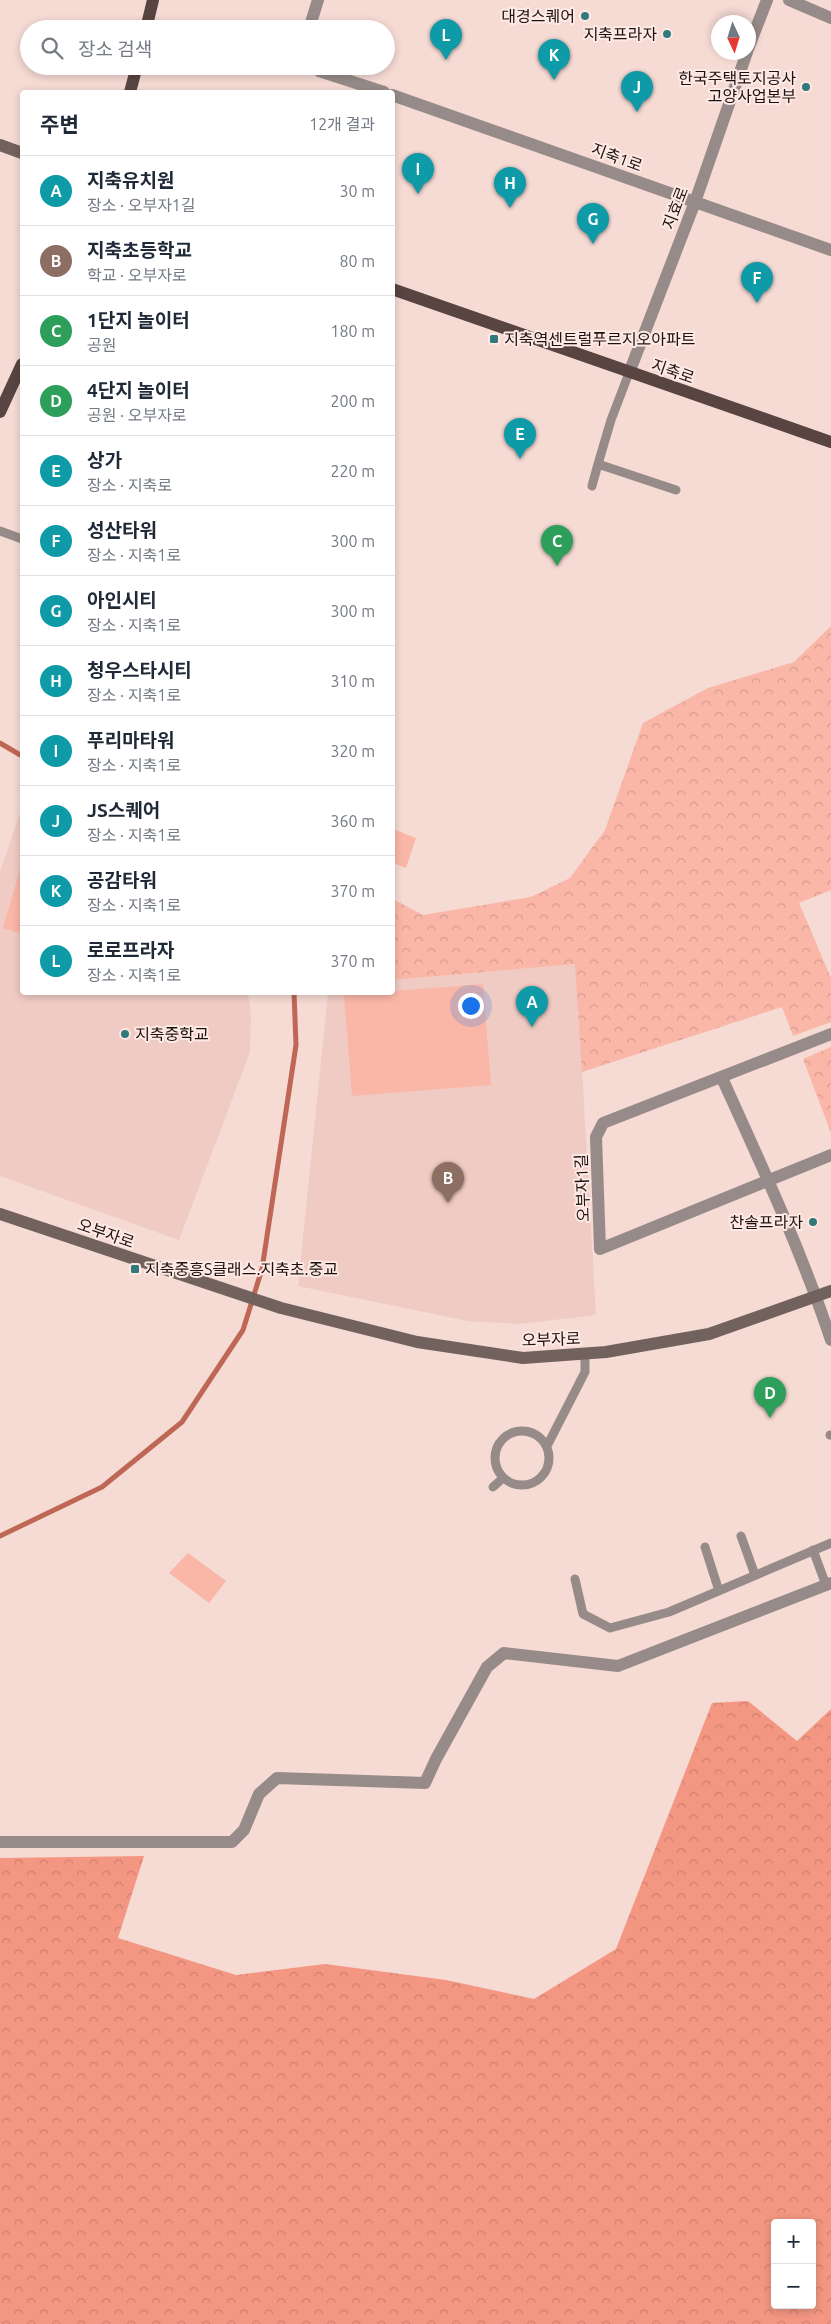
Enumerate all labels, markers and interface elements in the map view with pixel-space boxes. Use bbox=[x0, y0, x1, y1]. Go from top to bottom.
place label: 대경스퀘어 bbox=[501, 7, 575, 25]
marker: 대경스퀘어 bbox=[579, 10, 591, 22]
north arrow bbox=[711, 15, 756, 60]
pin: L bbox=[430, 19, 462, 60]
search box bbox=[20, 20, 395, 75]
place label: 지축프라자 bbox=[583, 25, 657, 43]
marker: 지축프라자 bbox=[661, 28, 673, 40]
icon: search bbox=[38, 34, 66, 62]
text: 장소 검색 bbox=[78, 38, 152, 60]
pin: K bbox=[538, 39, 570, 80]
place label: 한국주택토지공사 고양사업본부 bbox=[678, 69, 796, 105]
pin: J bbox=[621, 71, 653, 112]
marker: 한국주택토지공사 고양사업본부 bbox=[800, 81, 812, 93]
text: 주변 bbox=[40, 112, 79, 136]
text: 12개 결과 bbox=[309, 115, 375, 133]
street label: 지축1로 bbox=[589, 139, 645, 175]
pin: I bbox=[402, 153, 434, 194]
pin: H bbox=[494, 167, 526, 208]
text: 지축유치원 bbox=[87, 169, 174, 191]
text: A bbox=[50, 182, 62, 200]
text: 30 m bbox=[339, 182, 375, 200]
street label: 지효로 bbox=[659, 184, 691, 232]
text: 장소 · 오부자1길 bbox=[87, 196, 196, 214]
pin: G bbox=[577, 203, 609, 244]
text: 지축초등학교 bbox=[87, 239, 192, 261]
text: B bbox=[51, 252, 61, 270]
text: 80 m bbox=[339, 252, 375, 270]
pin: F bbox=[741, 262, 773, 303]
text: 학교 · 오부자로 bbox=[87, 266, 187, 284]
text: 1단지 놀이터 bbox=[87, 309, 190, 331]
text: C bbox=[51, 322, 61, 340]
text: 180 m bbox=[330, 322, 375, 340]
place label: 지축역센트럴푸르지오아파트 bbox=[504, 330, 695, 348]
marker: 지축역센트럴푸르지오아파트 bbox=[488, 333, 500, 345]
text: 공원 bbox=[87, 336, 116, 354]
street label: 지축로 bbox=[649, 355, 697, 387]
text: 4단지 놀이터 bbox=[87, 379, 190, 401]
text: D bbox=[50, 392, 62, 410]
text: 200 m bbox=[330, 392, 375, 410]
text: 공원 · 오부자로 bbox=[87, 406, 187, 424]
pin: E bbox=[504, 418, 536, 459]
text: 상가 bbox=[87, 449, 122, 471]
text: E bbox=[51, 462, 61, 480]
text: 220 m bbox=[330, 462, 375, 480]
text: 장소 · 지축로 bbox=[87, 476, 172, 494]
text: 성산타워 bbox=[87, 519, 157, 541]
pin: C bbox=[541, 525, 573, 566]
text: F bbox=[52, 532, 61, 550]
text: 300 m bbox=[330, 532, 375, 550]
text: 장소 · 지축1로 bbox=[87, 546, 181, 564]
text: 아인시티 bbox=[87, 589, 157, 611]
text: G bbox=[50, 602, 62, 620]
text: 300 m bbox=[330, 602, 375, 620]
text: 장소 · 지축1로 bbox=[87, 616, 181, 634]
text: 청우스타시티 bbox=[87, 659, 192, 681]
text: H bbox=[50, 672, 62, 690]
text: 310 m bbox=[330, 672, 375, 690]
text: 장소 · 지축1로 bbox=[87, 686, 181, 704]
text: 푸리마타워 bbox=[87, 729, 174, 751]
text: I bbox=[54, 742, 58, 760]
text: 320 m bbox=[330, 742, 375, 760]
text: 장소 · 지축1로 bbox=[87, 756, 181, 774]
text: JS스퀘어 bbox=[87, 799, 160, 821]
text: J bbox=[52, 812, 60, 830]
text: 360 m bbox=[330, 812, 375, 830]
text: 장소 · 지축1로 bbox=[87, 826, 181, 844]
text: 공감타워 bbox=[87, 869, 157, 891]
text: K bbox=[51, 882, 61, 900]
text: 370 m bbox=[330, 882, 375, 900]
text: 장소 · 지축1로 bbox=[87, 896, 181, 914]
text: 로로프라자 bbox=[87, 939, 174, 961]
text: L bbox=[52, 952, 60, 970]
text: 370 m bbox=[330, 952, 375, 970]
text: 장소 · 지축1로 bbox=[87, 966, 181, 984]
pin: A bbox=[516, 986, 548, 1027]
your location bbox=[458, 993, 484, 1019]
place label: 지축중학교 bbox=[135, 1025, 209, 1043]
marker: 지축중학교 bbox=[119, 1028, 131, 1040]
street label: 오부자1길 bbox=[572, 1154, 592, 1222]
pin: B bbox=[432, 1162, 464, 1203]
place label: 찬솔프라자 bbox=[729, 1213, 803, 1231]
street label: 오부자로 bbox=[75, 1215, 137, 1251]
marker: 찬솔프라자 bbox=[807, 1216, 819, 1228]
place label: 지축중흥S클래스.지축초.중교 bbox=[145, 1260, 338, 1278]
marker: 지축중흥S클래스.지축초.중교 bbox=[129, 1263, 141, 1275]
street label: 오부자로 bbox=[521, 1329, 581, 1349]
pin: D bbox=[754, 1377, 786, 1418]
map controls bbox=[771, 2219, 816, 2309]
button: + bbox=[771, 2219, 816, 2264]
button: − bbox=[771, 2264, 816, 2309]

